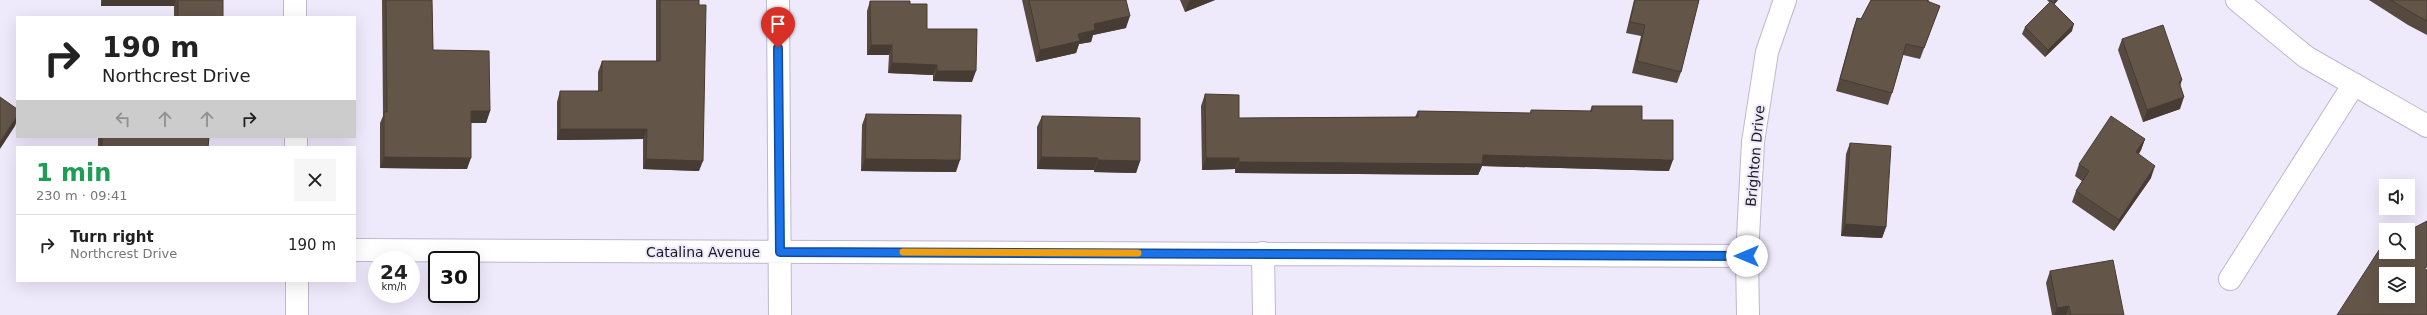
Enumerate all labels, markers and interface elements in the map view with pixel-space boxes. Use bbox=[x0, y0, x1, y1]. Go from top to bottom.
pin bbox=[761, 7.0, 795, 48]
icon: arrive bbox=[767, 13, 789, 35]
text: 190 m bbox=[102, 31, 199, 64]
icon: right bbox=[36, 32, 88, 84]
text: Northcrest Drive bbox=[102, 65, 250, 86]
street label: Brighton Drive bbox=[1743, 105, 1767, 207]
icon: left bbox=[112, 108, 134, 130]
icon: ahead bbox=[154, 108, 176, 130]
icon: ahead bbox=[196, 108, 218, 130]
icon: right bbox=[238, 108, 260, 130]
text: 1 min bbox=[36, 159, 111, 187]
button: close bbox=[294, 159, 336, 201]
map controls bbox=[2379, 179, 2415, 303]
button: sound bbox=[2379, 179, 2415, 215]
text: 230 m · 09:41 bbox=[36, 188, 127, 203]
button: search bbox=[2379, 223, 2415, 259]
text: Turn right bbox=[70, 228, 154, 246]
icon: right bbox=[36, 234, 58, 256]
position arrow bbox=[1726, 235, 1768, 277]
text: 190 m bbox=[288, 236, 336, 254]
street label: Catalina Avenue bbox=[646, 244, 760, 260]
text: Northcrest Drive bbox=[70, 246, 177, 261]
speed limit sign: 30 bbox=[428, 251, 480, 303]
text: 24 bbox=[380, 260, 408, 284]
button: layers bbox=[2379, 267, 2415, 303]
text: km/h bbox=[381, 281, 407, 292]

